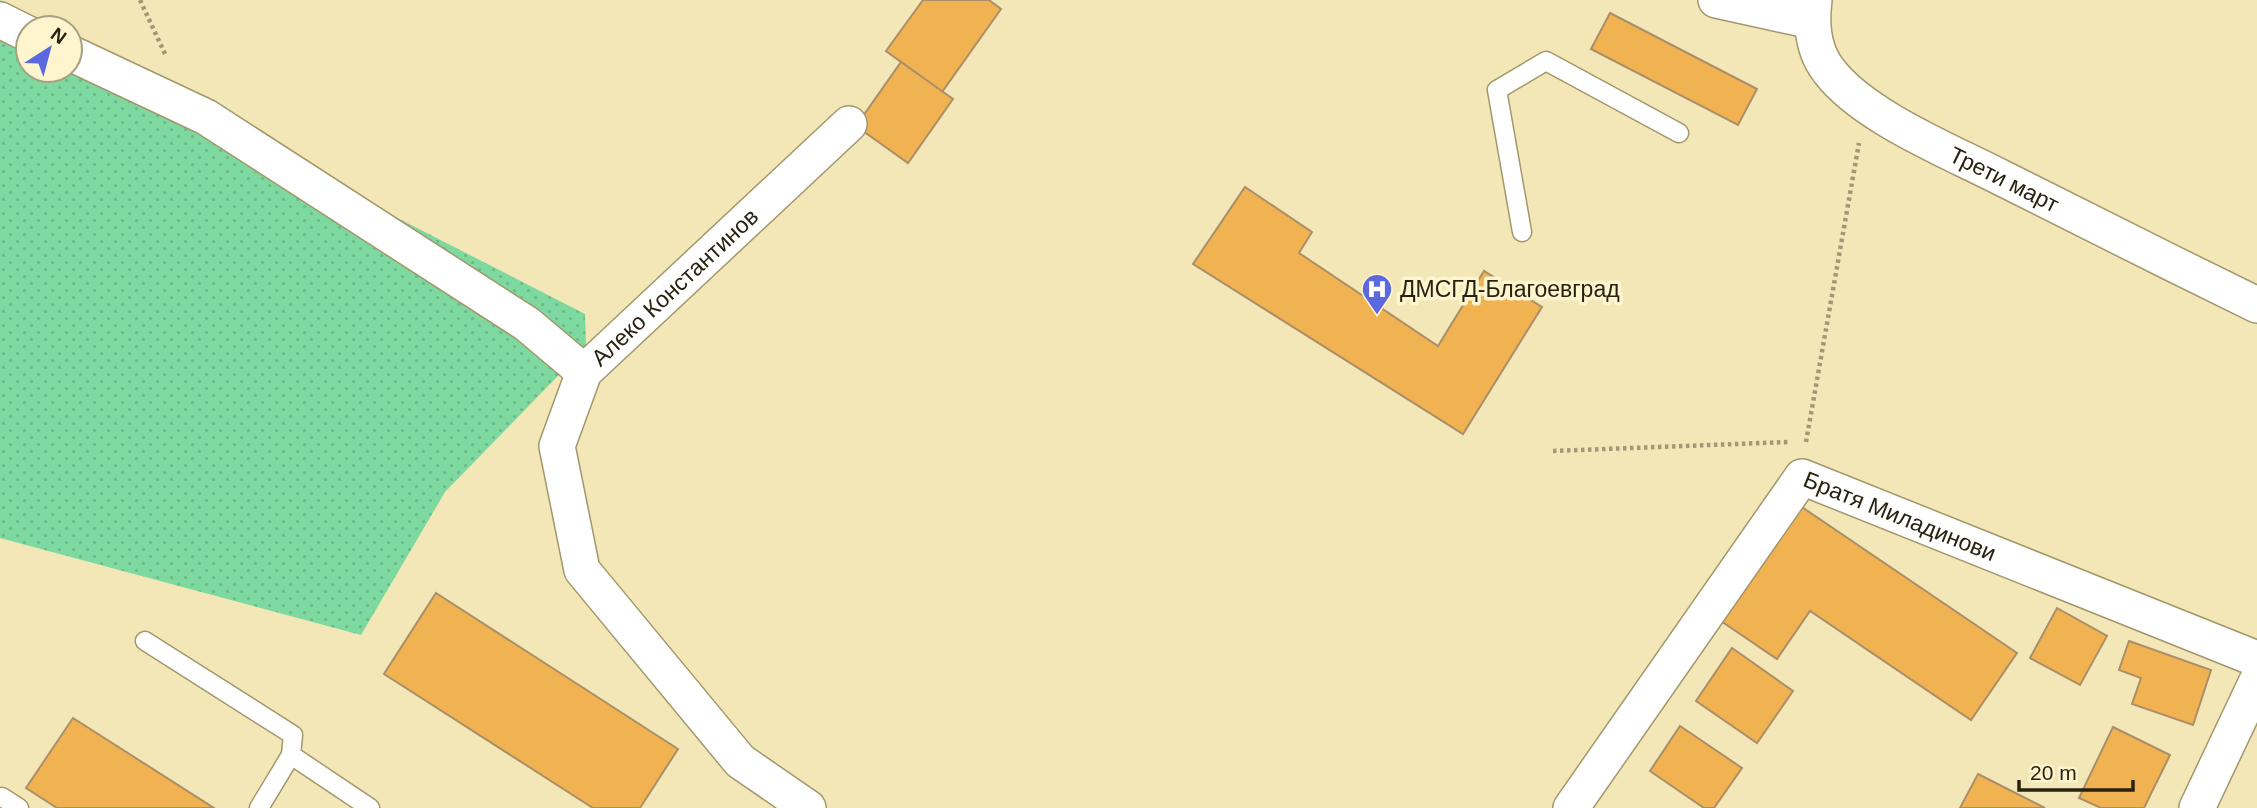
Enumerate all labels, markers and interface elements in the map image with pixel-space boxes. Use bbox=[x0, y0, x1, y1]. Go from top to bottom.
north arrow bbox=[14, 14, 84, 84]
text: N bbox=[47, 23, 70, 48]
street label: Трети март bbox=[1945, 141, 2063, 218]
street label: Алеко Константинов bbox=[586, 203, 763, 371]
hospital icon: ДМСГД-Благоевград bbox=[1360, 272, 1394, 316]
place label: ДМСГД-Благоевград bbox=[1400, 276, 1620, 302]
street label: Братя Миладинови bbox=[1800, 466, 2000, 566]
scale bar bbox=[2019, 748, 2133, 792]
text: 20 m bbox=[2030, 761, 2077, 784]

